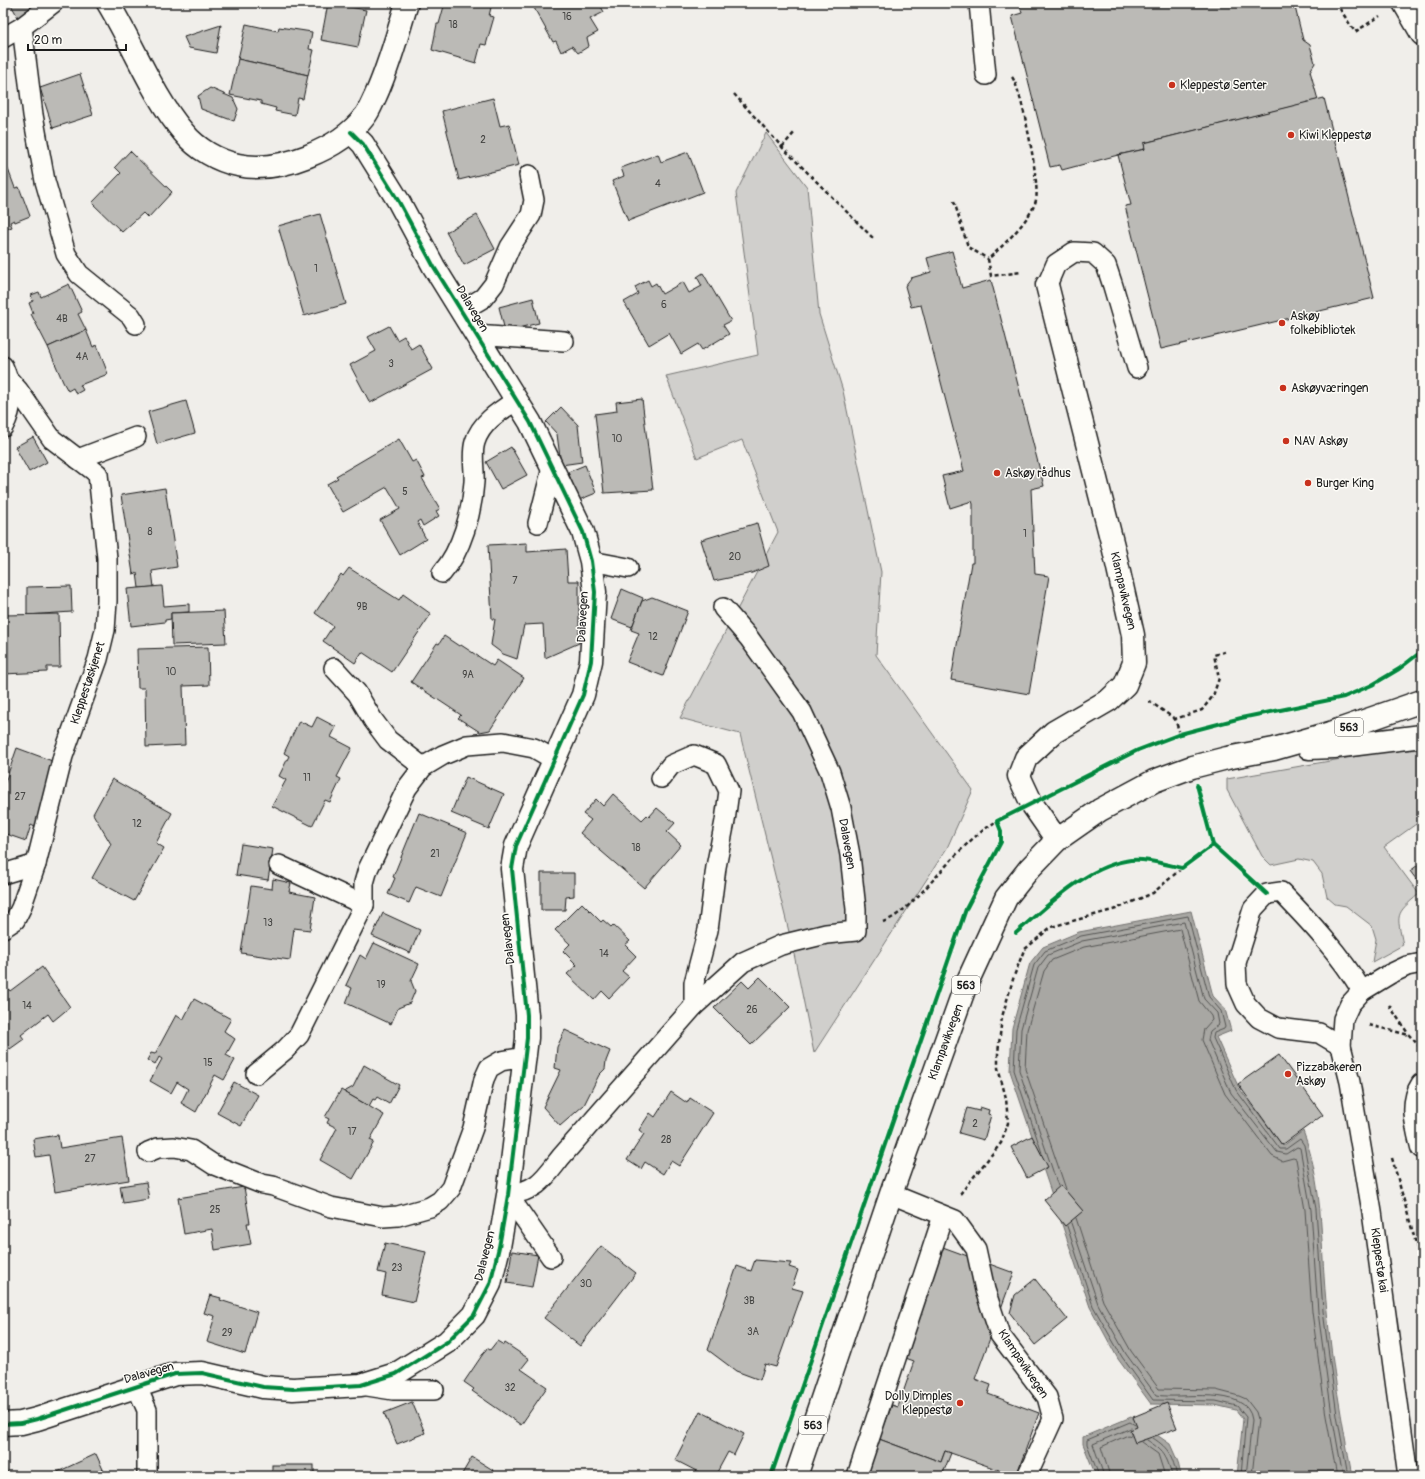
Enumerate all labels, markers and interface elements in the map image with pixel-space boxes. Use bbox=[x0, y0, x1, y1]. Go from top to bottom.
house number: 16 bbox=[562, 11, 572, 23]
house number: 18 bbox=[449, 19, 457, 31]
scale bar bbox=[28, 26, 126, 52]
text: 20 m bbox=[34, 33, 63, 48]
place label: Kleppestø Senter bbox=[1180, 78, 1268, 93]
marker: Kleppestø Senter bbox=[1167, 80, 1177, 90]
place label: Kiwi Kleppestø bbox=[1299, 128, 1372, 143]
marker: Kiwi Kleppestø bbox=[1286, 130, 1296, 140]
house number: 2 bbox=[480, 134, 486, 146]
house number: 4 bbox=[655, 178, 661, 190]
house number: 1 bbox=[314, 263, 318, 275]
street label: Dalavegen bbox=[452, 283, 492, 335]
house number: 6 bbox=[661, 299, 667, 311]
place label: Askøy folkebibliotek bbox=[1290, 309, 1356, 338]
house number: 4B bbox=[56, 313, 68, 325]
marker: Askøy folkebibliotek bbox=[1277, 318, 1287, 328]
house number: 4A bbox=[76, 351, 89, 363]
house number: 3 bbox=[388, 358, 394, 370]
place label: Askøyværingen bbox=[1291, 381, 1369, 396]
marker: Askøyværingen bbox=[1278, 383, 1288, 393]
house number: 10 bbox=[612, 433, 623, 445]
place label: NAV Askøy bbox=[1294, 434, 1348, 449]
marker: NAV Askøy bbox=[1281, 436, 1291, 446]
place label: Askøy rådhus bbox=[1005, 466, 1071, 481]
marker: Askøy rådhus bbox=[992, 468, 1002, 478]
place label: Burger King bbox=[1316, 476, 1374, 491]
marker: Burger King bbox=[1303, 478, 1313, 488]
house number: 5 bbox=[402, 486, 408, 498]
house number: 8 bbox=[147, 526, 153, 538]
house number: 1 bbox=[1023, 528, 1027, 540]
street label: Klampavikvegen bbox=[1107, 550, 1139, 632]
house number: 20 bbox=[729, 551, 741, 563]
house number: 7 bbox=[512, 575, 518, 587]
street label: Dalavegen bbox=[574, 591, 592, 643]
house number: 9B bbox=[357, 601, 368, 613]
house number: 12 bbox=[648, 631, 658, 643]
street label: Kleppestøskjenet bbox=[68, 640, 109, 726]
house number: 10 bbox=[166, 666, 177, 678]
house number: 9A bbox=[462, 669, 474, 681]
road number: 563 bbox=[1335, 718, 1363, 736]
house number: 11 bbox=[303, 772, 311, 784]
house number: 27 bbox=[15, 791, 26, 803]
street label: Dalavegen bbox=[835, 817, 859, 871]
house number: 12 bbox=[132, 818, 142, 830]
house number: 18 bbox=[632, 842, 640, 854]
house number: 21 bbox=[430, 848, 440, 860]
street label: Dalavegen bbox=[497, 912, 519, 965]
house number: 13 bbox=[263, 917, 273, 929]
house number: 14 bbox=[599, 948, 609, 960]
road number: 563 bbox=[952, 976, 980, 994]
house number: 19 bbox=[376, 979, 386, 991]
house number: 14 bbox=[22, 1000, 32, 1012]
street label: Klampavikvegen bbox=[925, 1002, 967, 1082]
house number: 26 bbox=[746, 1004, 758, 1016]
house number: 15 bbox=[203, 1057, 213, 1069]
place label: Pizzabakeren Askøy bbox=[1296, 1060, 1362, 1089]
marker: Pizzabakeren Askøy bbox=[1283, 1069, 1293, 1079]
house number: 2 bbox=[972, 1118, 978, 1130]
house number: 17 bbox=[347, 1126, 357, 1138]
house number: 28 bbox=[661, 1134, 671, 1146]
house number: 27 bbox=[85, 1153, 96, 1165]
house number: 25 bbox=[209, 1204, 221, 1216]
street label: Kleppestø kai bbox=[1367, 1227, 1391, 1293]
street label: Dalavegen bbox=[472, 1229, 499, 1283]
house number: 23 bbox=[392, 1262, 403, 1274]
house number: 30 bbox=[580, 1278, 592, 1290]
house number: 3B bbox=[743, 1295, 755, 1307]
house number: 3A bbox=[747, 1326, 760, 1338]
house number: 29 bbox=[222, 1327, 232, 1339]
street label: Klampavikvegen bbox=[994, 1327, 1052, 1401]
street label: Dalavegen bbox=[122, 1359, 176, 1387]
house number: 32 bbox=[504, 1382, 516, 1394]
place label: Dolly Dimples Kleppestø bbox=[885, 1389, 953, 1418]
marker: Dolly Dimples Kleppestø bbox=[955, 1398, 965, 1408]
road number: 563 bbox=[799, 1416, 827, 1434]

